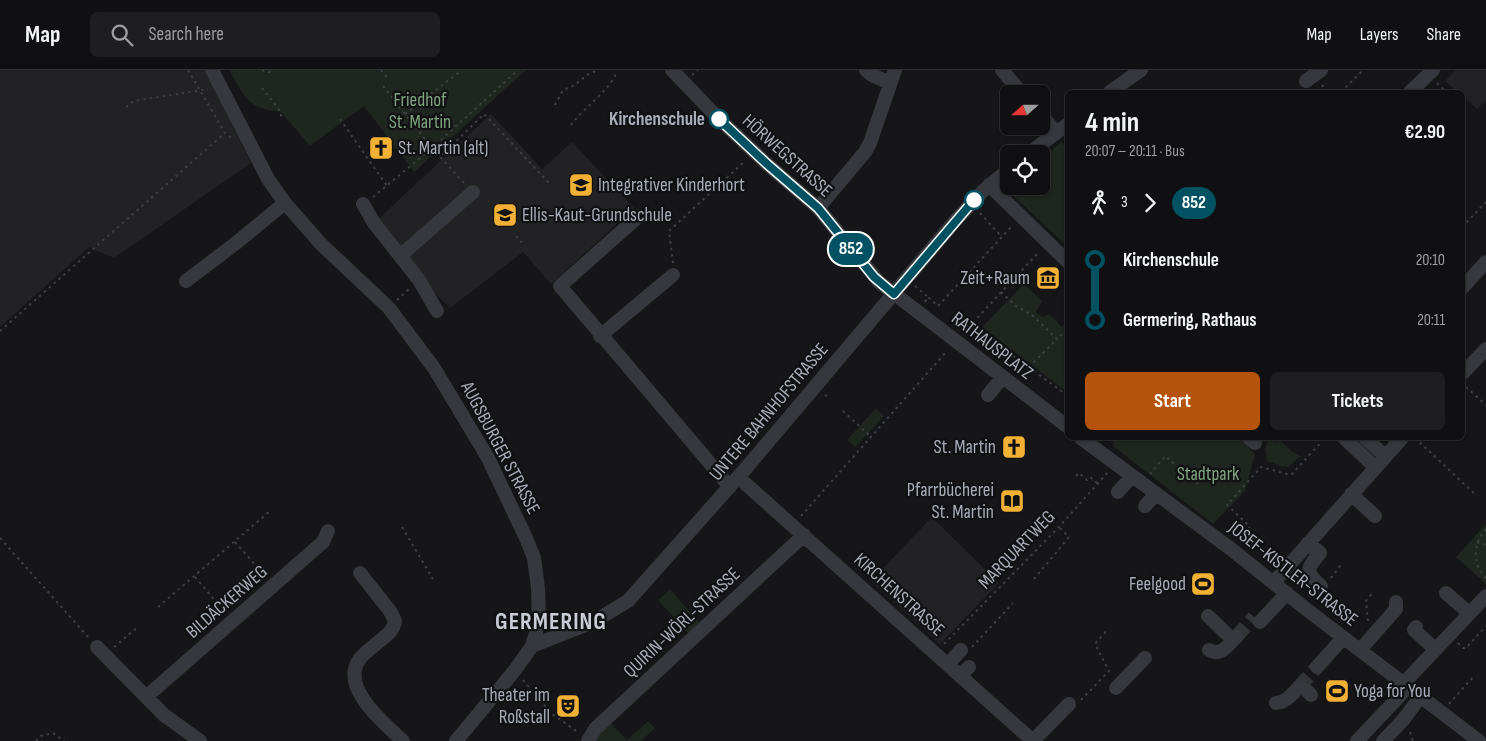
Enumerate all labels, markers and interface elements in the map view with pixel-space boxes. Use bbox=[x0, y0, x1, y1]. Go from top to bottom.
search box bbox=[90, 12, 440, 57]
text: Map bbox=[25, 20, 60, 49]
icon: search bbox=[108, 21, 136, 49]
text: Search here bbox=[148, 23, 224, 46]
text: Map bbox=[1307, 24, 1332, 45]
text: Layers bbox=[1360, 24, 1399, 45]
text: Share bbox=[1427, 24, 1461, 45]
north arrow bbox=[1000, 85, 1050, 135]
map controls bbox=[1000, 85, 1050, 195]
park label: Friedhof St. Martin bbox=[389, 89, 451, 134]
text: 4 min bbox=[1085, 106, 1139, 139]
place label: Kirchenschule bbox=[609, 108, 705, 131]
marker: Kirchenschule bbox=[709, 109, 729, 129]
street label: HÖRWEGSTRASSE bbox=[737, 110, 837, 202]
text: €2.90 bbox=[1405, 121, 1445, 144]
church icon: St. Martin (alt) bbox=[368, 135, 394, 161]
place label: St. Martin (alt) bbox=[398, 137, 488, 160]
text: 20:07 – 20:11 · Bus bbox=[1085, 142, 1185, 161]
button: locate bbox=[1000, 145, 1050, 195]
school or university icon: Integrativer Kinderhort bbox=[568, 172, 594, 198]
place label: Integrativer Kinderhort bbox=[598, 174, 745, 197]
icon: walk bbox=[1085, 189, 1113, 217]
icon: forward bbox=[1136, 189, 1164, 217]
unlabelled marker bbox=[964, 190, 984, 210]
text: 852 bbox=[1182, 192, 1206, 213]
text: 3 bbox=[1121, 193, 1128, 212]
school or university icon: Ellis-Kaut-Grundschule bbox=[492, 202, 518, 228]
place label: Ellis-Kaut-Grundschule bbox=[522, 204, 672, 227]
line badge: 852 bbox=[822, 233, 880, 265]
text: 852 bbox=[839, 238, 863, 259]
text: Kirchenschule bbox=[1123, 249, 1219, 272]
text: 20:10 bbox=[1416, 251, 1445, 270]
museum icon: Zeit+Raum bbox=[1035, 265, 1061, 291]
place label: Zeit+Raum bbox=[960, 267, 1030, 290]
street label: RATHAUSPLATZ bbox=[947, 307, 1037, 385]
text: Germering, Rathaus bbox=[1123, 309, 1257, 332]
text: 20:11 bbox=[1417, 311, 1445, 330]
street label: UNTERE BAHNHOFSTRASSE bbox=[705, 339, 833, 485]
button: Start bbox=[1085, 372, 1260, 430]
button: Tickets bbox=[1270, 372, 1445, 430]
street label: AUGSBURGER STRASSE bbox=[455, 377, 545, 518]
church icon: St. Martin bbox=[1001, 434, 1027, 460]
place label: St. Martin bbox=[933, 436, 996, 459]
park label: Stadtpark bbox=[1177, 463, 1240, 486]
place label: Pfarrbücherei St. Martin bbox=[907, 479, 994, 524]
library icon: Pfarrbücherei St. Martin bbox=[999, 488, 1025, 514]
street label: MARQUARTWEG bbox=[974, 506, 1060, 594]
street label: JOSEF-KISTLER-STRASSE bbox=[1223, 516, 1362, 632]
street label: KIRCHENSTRASSE bbox=[849, 548, 949, 642]
street label: BILDÄCKERWEG bbox=[182, 560, 272, 644]
street label: QUIRIN-WÖRL-STRASSE bbox=[619, 563, 745, 683]
sports icon: Feelgood bbox=[1190, 571, 1216, 597]
place label: Feelgood bbox=[1129, 573, 1186, 596]
district label: GERMERING bbox=[495, 607, 607, 636]
sports icon: Yoga for You bbox=[1324, 678, 1350, 704]
place label: Yoga for You bbox=[1354, 680, 1431, 703]
place label: Theater im Roßstall bbox=[482, 684, 550, 729]
theatre icon: Theater im Roßstall bbox=[555, 693, 581, 719]

